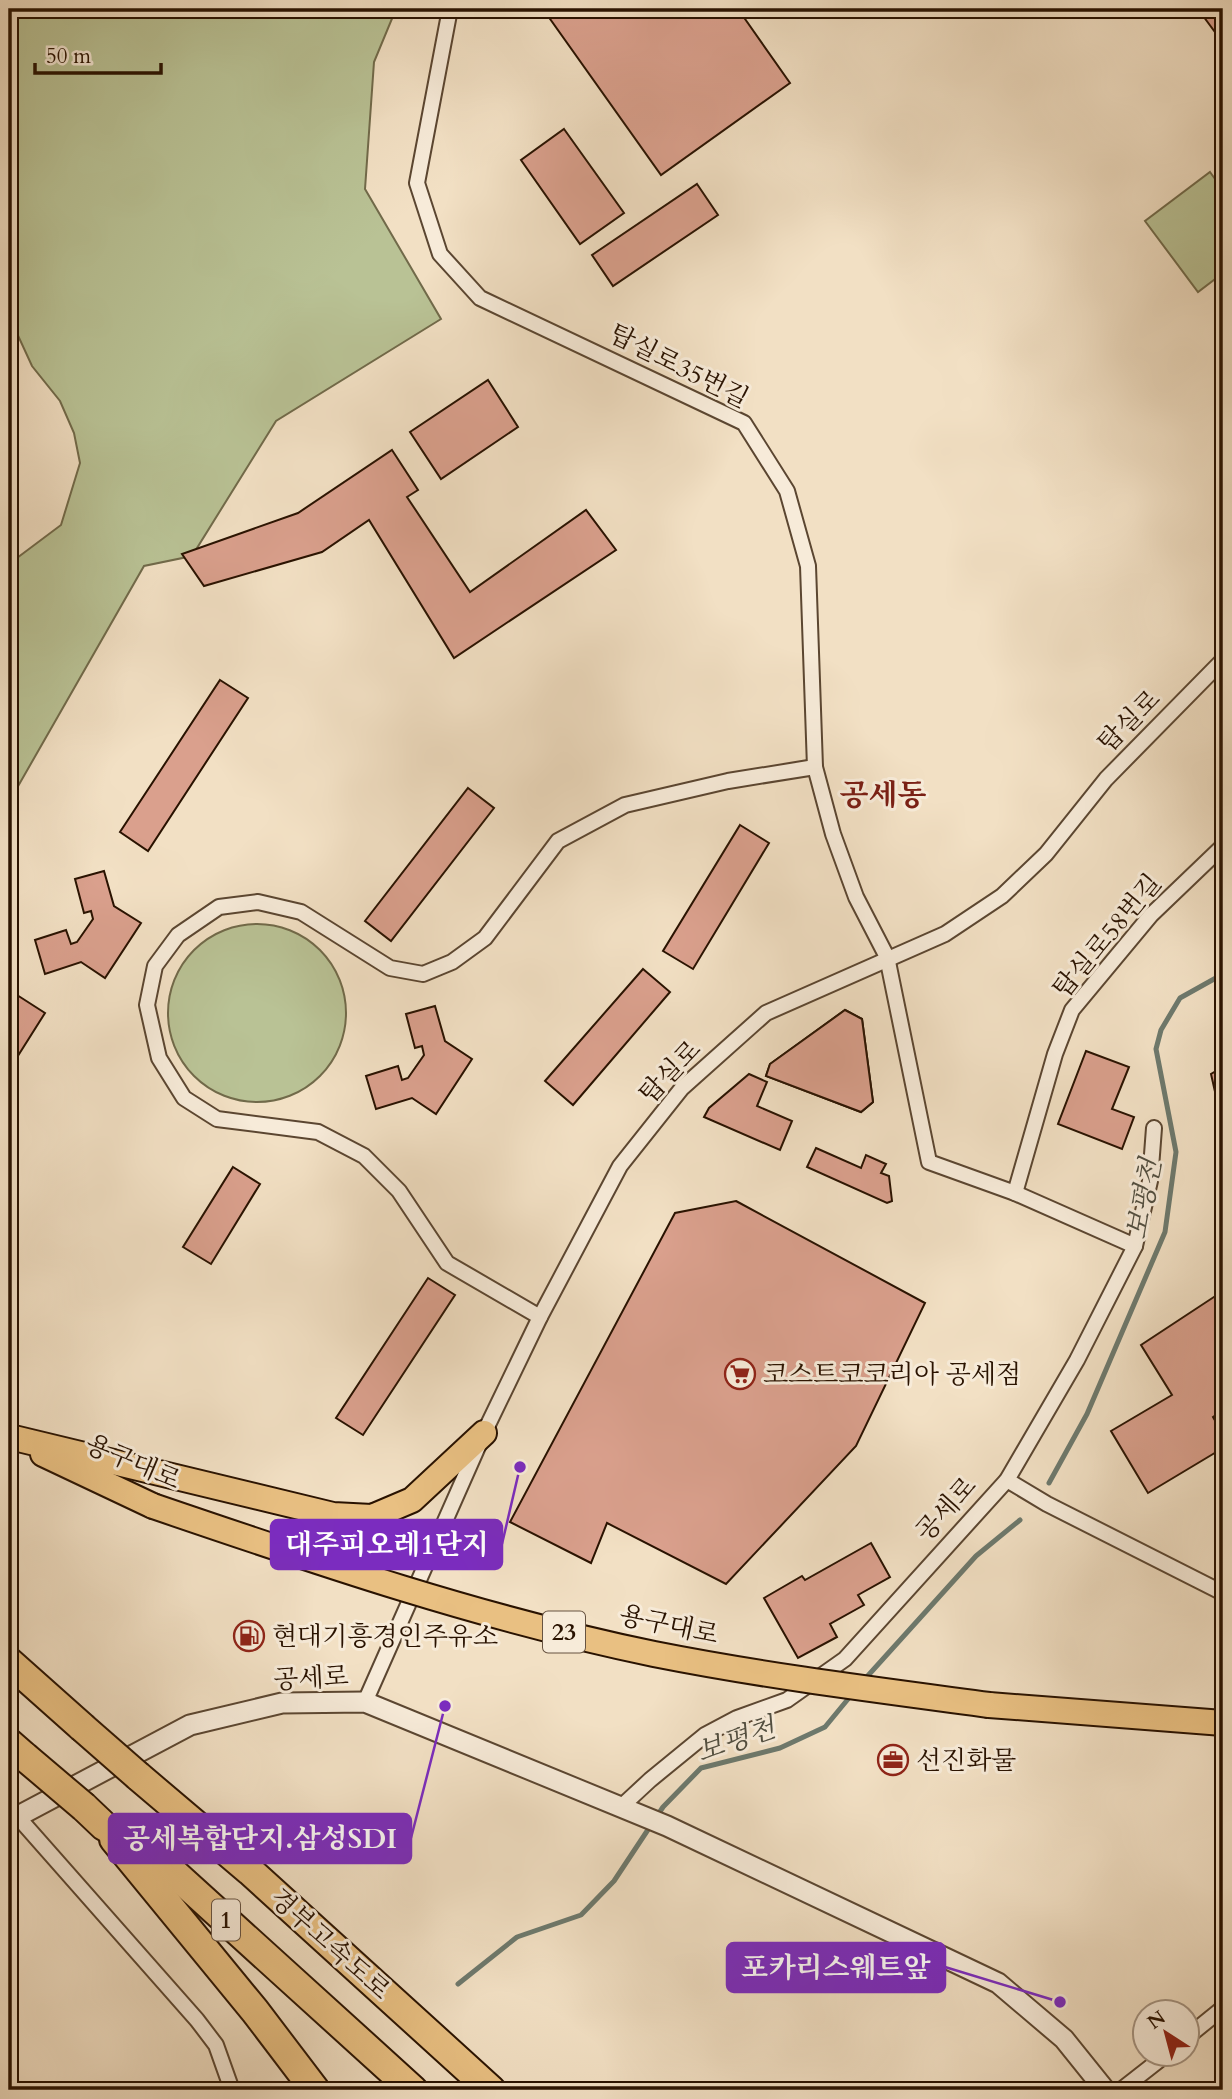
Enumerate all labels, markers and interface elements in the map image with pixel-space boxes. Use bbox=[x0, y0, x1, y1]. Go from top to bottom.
scale bar bbox=[35, 32, 161, 76]
text: 50 m bbox=[46, 42, 91, 71]
street label: 탑실로35번길 bbox=[603, 316, 755, 416]
street label: 탑실로 bbox=[1090, 682, 1168, 760]
district label: 공세동 bbox=[840, 775, 926, 816]
street label: 탑실로58번길 bbox=[1045, 866, 1169, 1006]
street label: 탑실로 bbox=[631, 1033, 709, 1111]
water label: 보평천 bbox=[1118, 1154, 1171, 1242]
supermarket icon: 코스트코코리아 공세점 bbox=[723, 1357, 757, 1391]
place label: 코스트코코리아 공세점 bbox=[763, 1357, 1021, 1392]
street label: 용구대로 bbox=[80, 1426, 186, 1498]
street label: 공세로 bbox=[908, 1469, 984, 1549]
callout: 대주피오레1단지 bbox=[271, 1520, 502, 1569]
text: 대주피오레1단지 bbox=[285, 1526, 489, 1564]
street label: 용구대로 bbox=[616, 1597, 722, 1653]
road number: 23 bbox=[543, 1612, 585, 1652]
fuel station icon: 현대기흥경인주유소 bbox=[232, 1619, 266, 1653]
place label: 현대기흥경인주유소 bbox=[272, 1619, 498, 1654]
street label: 공세로 bbox=[272, 1659, 350, 1697]
water label: 보평천 bbox=[691, 1708, 782, 1771]
office icon: 선진화물 bbox=[876, 1743, 910, 1777]
place label: 선진화물 bbox=[916, 1743, 1016, 1778]
callout: 공세복합단지.삼성SDI bbox=[109, 1814, 411, 1863]
text: 공세복합단지.삼성SDI bbox=[123, 1820, 397, 1858]
street label: 경부고속도로 bbox=[262, 1881, 398, 2007]
road number: 1 bbox=[212, 1899, 240, 1940]
callout: 포카리스웨트앞 bbox=[727, 1943, 945, 1992]
text: 포카리스웨트앞 bbox=[741, 1949, 932, 1987]
north arrow bbox=[1130, 1997, 1200, 2068]
text: N bbox=[1142, 2004, 1171, 2035]

